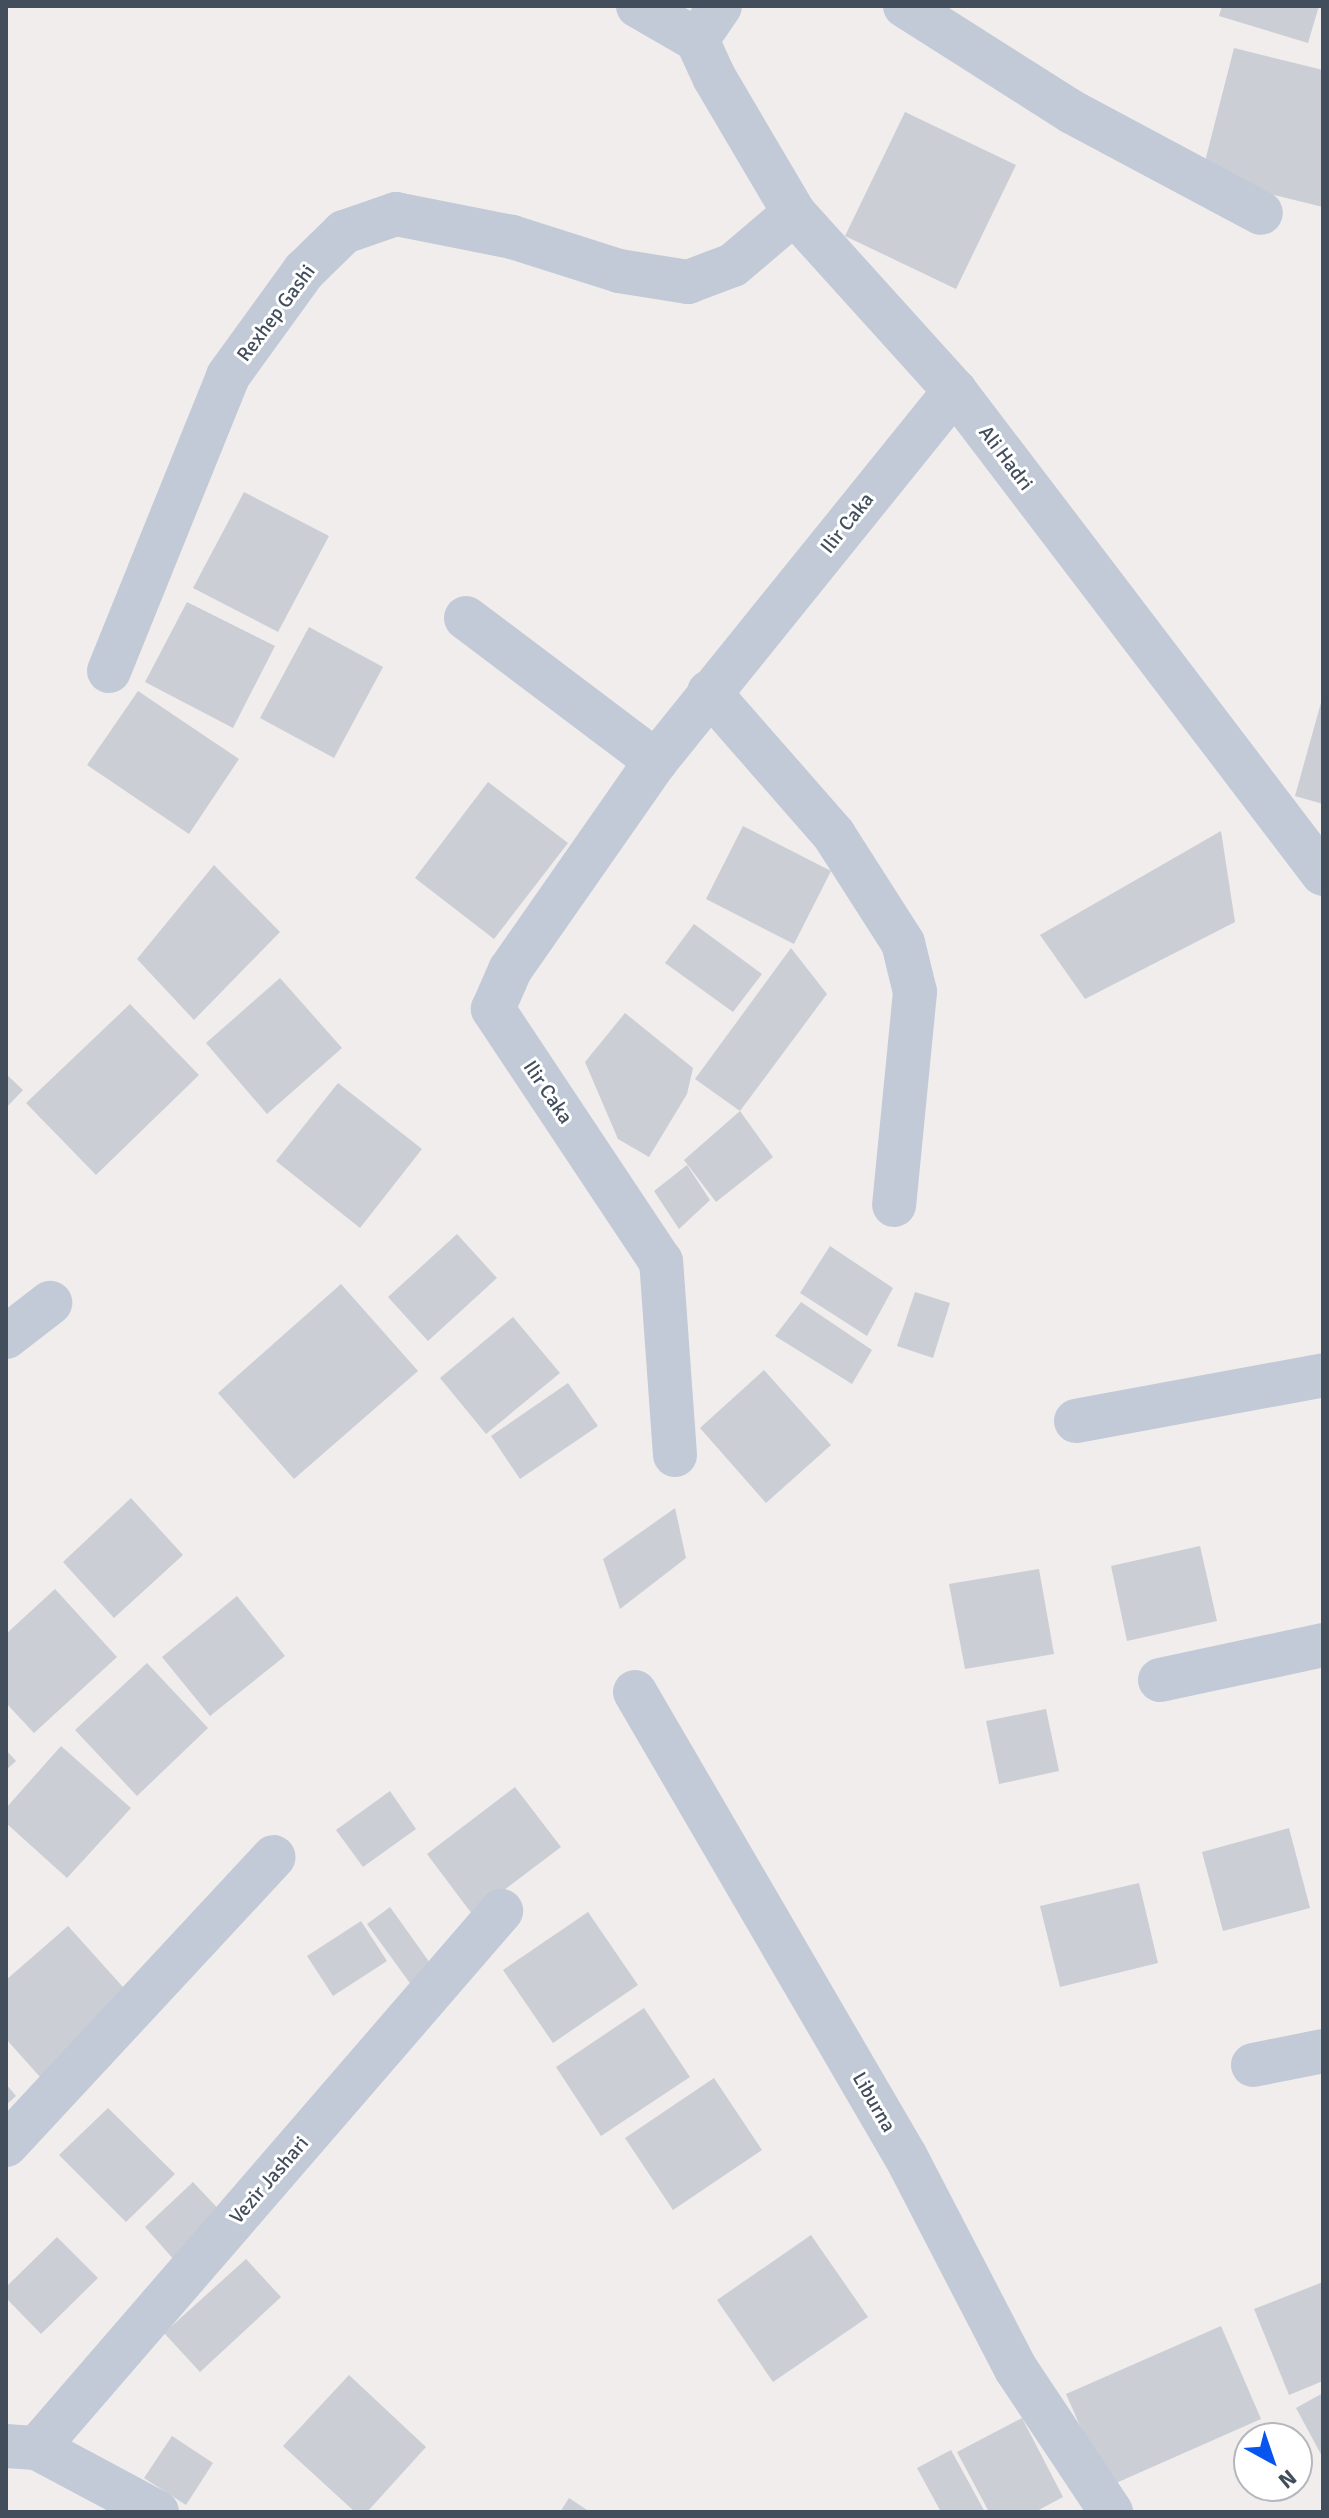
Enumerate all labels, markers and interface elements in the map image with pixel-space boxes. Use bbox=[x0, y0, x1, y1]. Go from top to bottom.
street label: Rexhep Gashi bbox=[232, 260, 320, 366]
street label: Ali Hadri bbox=[974, 421, 1038, 495]
street label: Ilir Caka bbox=[815, 488, 879, 558]
street label: Ilir Caka bbox=[518, 1056, 578, 1128]
street label: Liburna bbox=[847, 2068, 901, 2136]
street label: Vezir Jashari bbox=[224, 2131, 314, 2229]
north arrow bbox=[1233, 2422, 1313, 2502]
text: N bbox=[1273, 2464, 1302, 2494]

